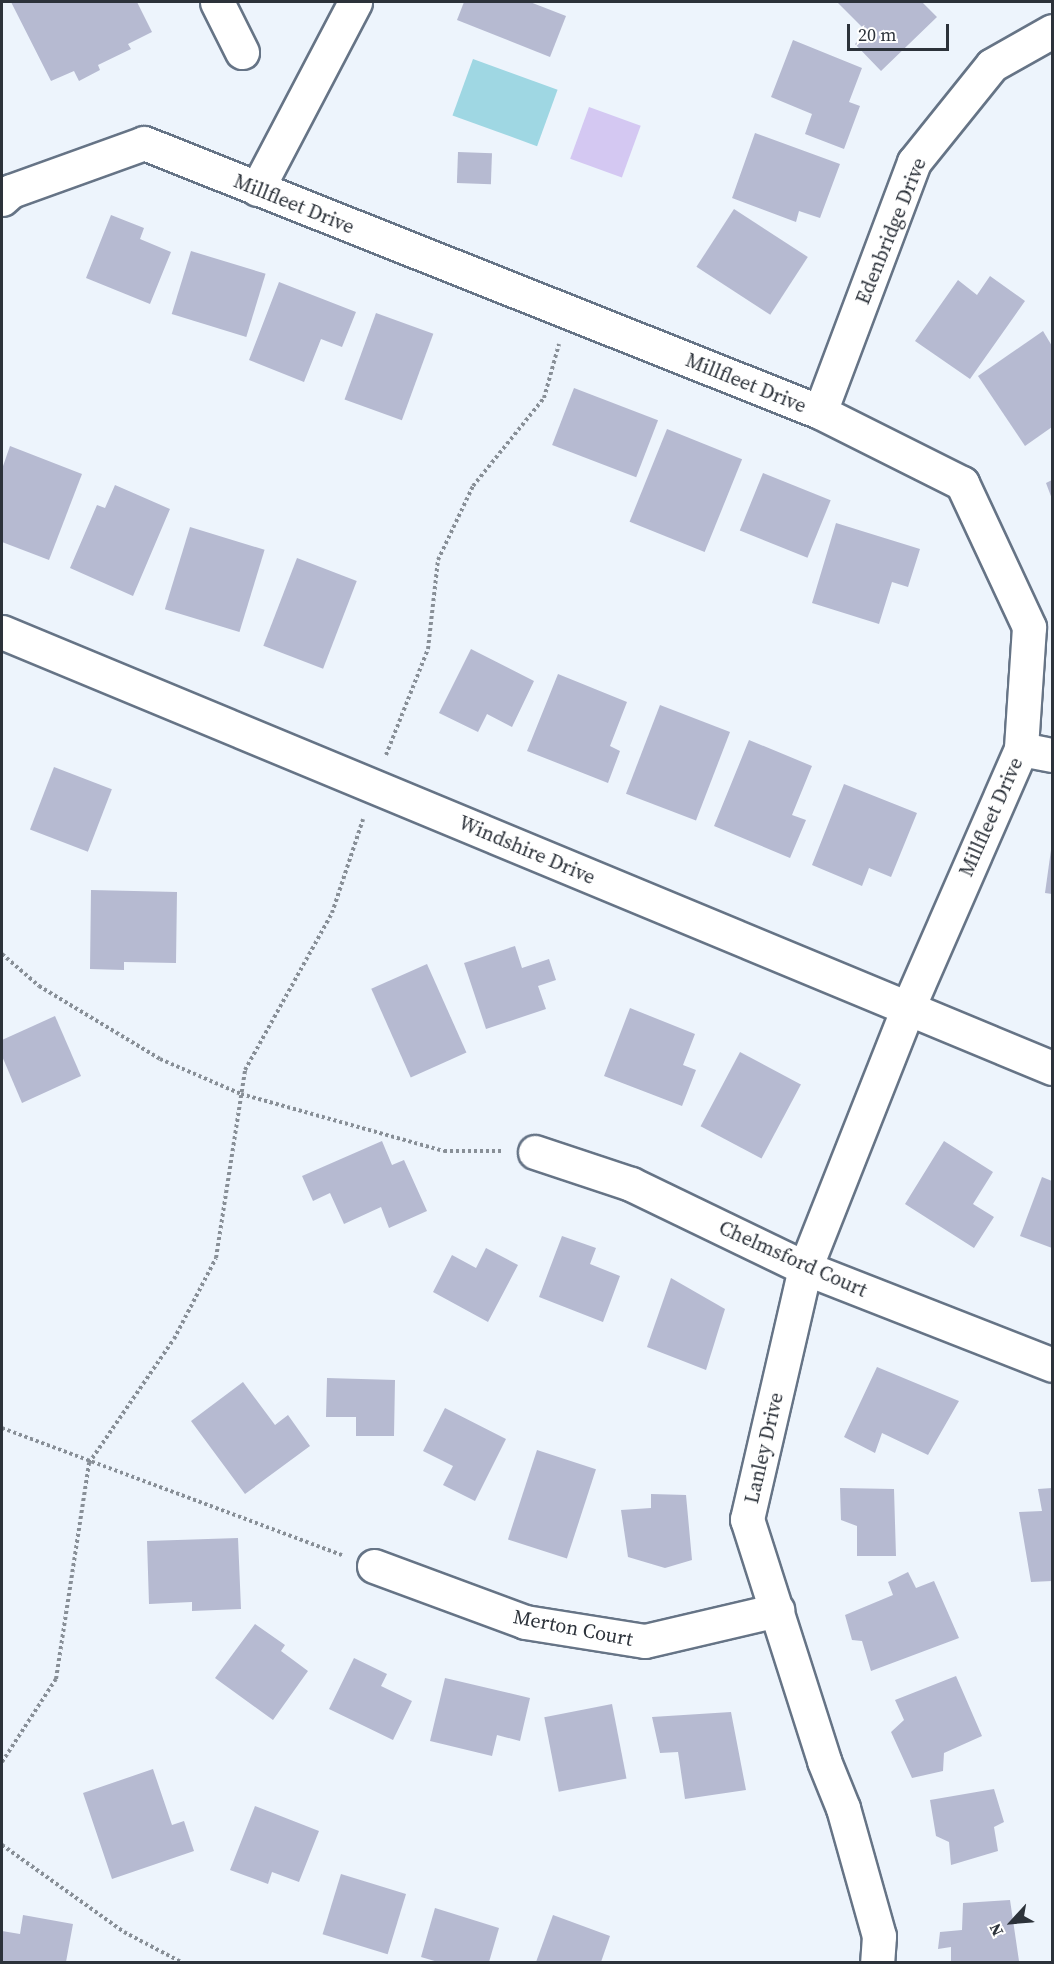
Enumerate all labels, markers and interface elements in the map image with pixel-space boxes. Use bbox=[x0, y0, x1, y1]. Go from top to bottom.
scale bar bbox=[850, 12, 952, 50]
text: 20 m bbox=[858, 22, 896, 47]
street label: Edenbridge Drive bbox=[851, 154, 931, 308]
street label: Millfleet Drive bbox=[230, 169, 358, 239]
street label: Millfleet Drive bbox=[682, 348, 810, 418]
street label: Millfleet Drive bbox=[954, 754, 1028, 880]
street label: Windshire Drive bbox=[455, 810, 599, 890]
street label: Chelmsford Court bbox=[715, 1216, 871, 1302]
street label: Lanley Drive bbox=[740, 1390, 788, 1506]
street label: Merton Court bbox=[511, 1605, 635, 1651]
north arrow bbox=[982, 1892, 1042, 1952]
text: N bbox=[983, 1920, 1008, 1940]

